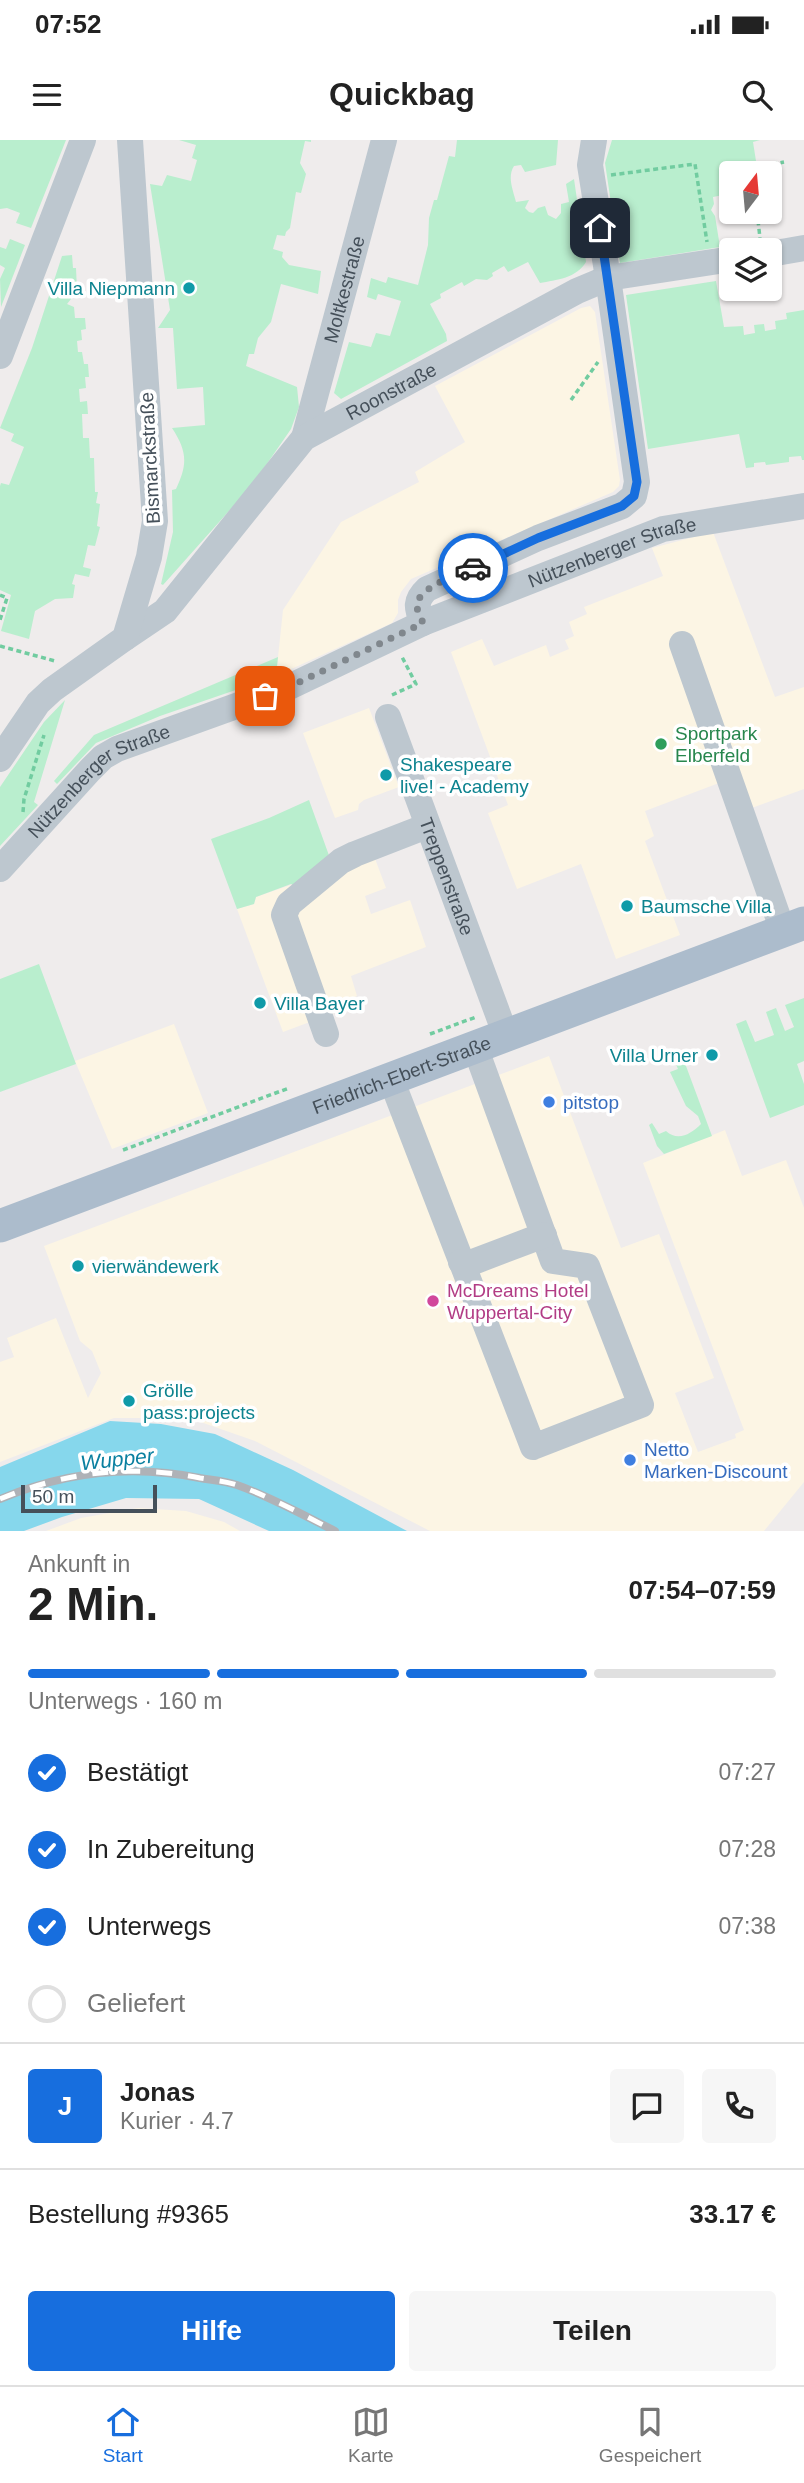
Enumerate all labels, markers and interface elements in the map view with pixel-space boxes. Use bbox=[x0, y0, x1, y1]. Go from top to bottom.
text: 07:52 bbox=[35, 9, 102, 39]
icon: menu bbox=[28, 76, 66, 114]
text: Quickbag bbox=[329, 76, 475, 112]
icon: search bbox=[738, 76, 776, 114]
north arrow bbox=[719, 161, 782, 224]
map controls bbox=[719, 161, 782, 301]
pin bbox=[570, 198, 630, 258]
icon: home bbox=[581, 209, 619, 247]
street label: Moltkestraße bbox=[320, 233, 368, 345]
button: layers bbox=[719, 238, 782, 301]
place label: Villa Niepmann bbox=[48, 278, 175, 299]
marker: Villa Niepmann bbox=[181, 280, 197, 296]
street label: Roonstraße bbox=[342, 358, 440, 424]
street label: Bismarckstraße bbox=[136, 392, 164, 524]
street label: Nützenberger Straße bbox=[525, 513, 698, 591]
courier bbox=[438, 533, 508, 603]
icon: car bbox=[454, 549, 492, 587]
pin bbox=[235, 666, 295, 726]
icon: bag bbox=[246, 677, 284, 715]
street label: Nützenberger Straße bbox=[23, 720, 173, 842]
place label: Sportpark Elberfeld bbox=[675, 723, 758, 766]
marker: Sportpark Elberfeld bbox=[653, 736, 669, 752]
place label: Shakespeare live! - Academy bbox=[400, 754, 529, 797]
marker: Shakespeare live! - Academy bbox=[378, 767, 394, 783]
street label: Treppenstraße bbox=[416, 815, 478, 938]
place label: Baumsche Villa bbox=[641, 896, 772, 917]
marker: Baumsche Villa bbox=[619, 898, 635, 914]
place label: Villa Bayer bbox=[274, 993, 365, 1014]
marker: Villa Bayer bbox=[252, 995, 268, 1011]
street label: Friedrich-Ebert-Straße bbox=[309, 1032, 494, 1118]
place label: Villa Urner bbox=[610, 1045, 699, 1066]
marker: Villa Urner bbox=[704, 1047, 720, 1063]
place label: pitstop bbox=[563, 1092, 619, 1113]
marker: pitstop bbox=[541, 1094, 557, 1110]
place label: vierwändewerk bbox=[92, 1256, 219, 1277]
marker: vierwändewerk bbox=[70, 1258, 86, 1274]
place label: McDreams Hotel Wuppertal-City bbox=[447, 1280, 588, 1323]
marker: McDreams Hotel Wuppertal-City bbox=[425, 1293, 441, 1309]
place label: Grölle pass:projects bbox=[143, 1380, 255, 1423]
marker: Grölle pass:projects bbox=[121, 1393, 137, 1409]
place label: Netto Marken-Discount bbox=[644, 1439, 788, 1482]
water label: Wupper bbox=[79, 1444, 156, 1474]
marker: Netto Marken-Discount bbox=[622, 1452, 638, 1468]
scale bar bbox=[21, 1482, 158, 1514]
text: 50 m bbox=[32, 1486, 74, 1507]
text: Ankunft in bbox=[28, 1551, 130, 1577]
text: 07:54–07:59 bbox=[629, 1575, 776, 1605]
text: 2 Min. bbox=[28, 1578, 158, 1630]
text: Unterwegs · 160 m bbox=[28, 1688, 222, 1714]
icon: check bbox=[28, 1754, 66, 1792]
text: Bestätigt bbox=[87, 1757, 188, 1787]
text: 07:27 bbox=[718, 1759, 776, 1785]
icon: check bbox=[28, 1831, 66, 1869]
text: In Zubereitung bbox=[87, 1834, 255, 1864]
text: 07:28 bbox=[718, 1836, 776, 1862]
icon: check bbox=[28, 1908, 66, 1946]
text: Unterwegs bbox=[87, 1911, 211, 1941]
text: 07:38 bbox=[718, 1913, 776, 1939]
text: Geliefert bbox=[87, 1988, 185, 2018]
button: chat bbox=[610, 2069, 684, 2143]
button: phone bbox=[702, 2069, 776, 2143]
text: Jonas bbox=[120, 2077, 195, 2107]
text: J bbox=[58, 2091, 72, 2121]
text: Kurier · 4.7 bbox=[120, 2108, 234, 2134]
text: Bestellung #9365 bbox=[28, 2199, 229, 2229]
text: 33.17 € bbox=[689, 2199, 776, 2229]
button: Hilfe bbox=[28, 2291, 395, 2371]
button: Teilen bbox=[409, 2291, 776, 2371]
tab: Start bbox=[103, 2403, 143, 2467]
tab: Karte bbox=[348, 2403, 394, 2467]
tab: Gespeichert bbox=[599, 2403, 701, 2467]

